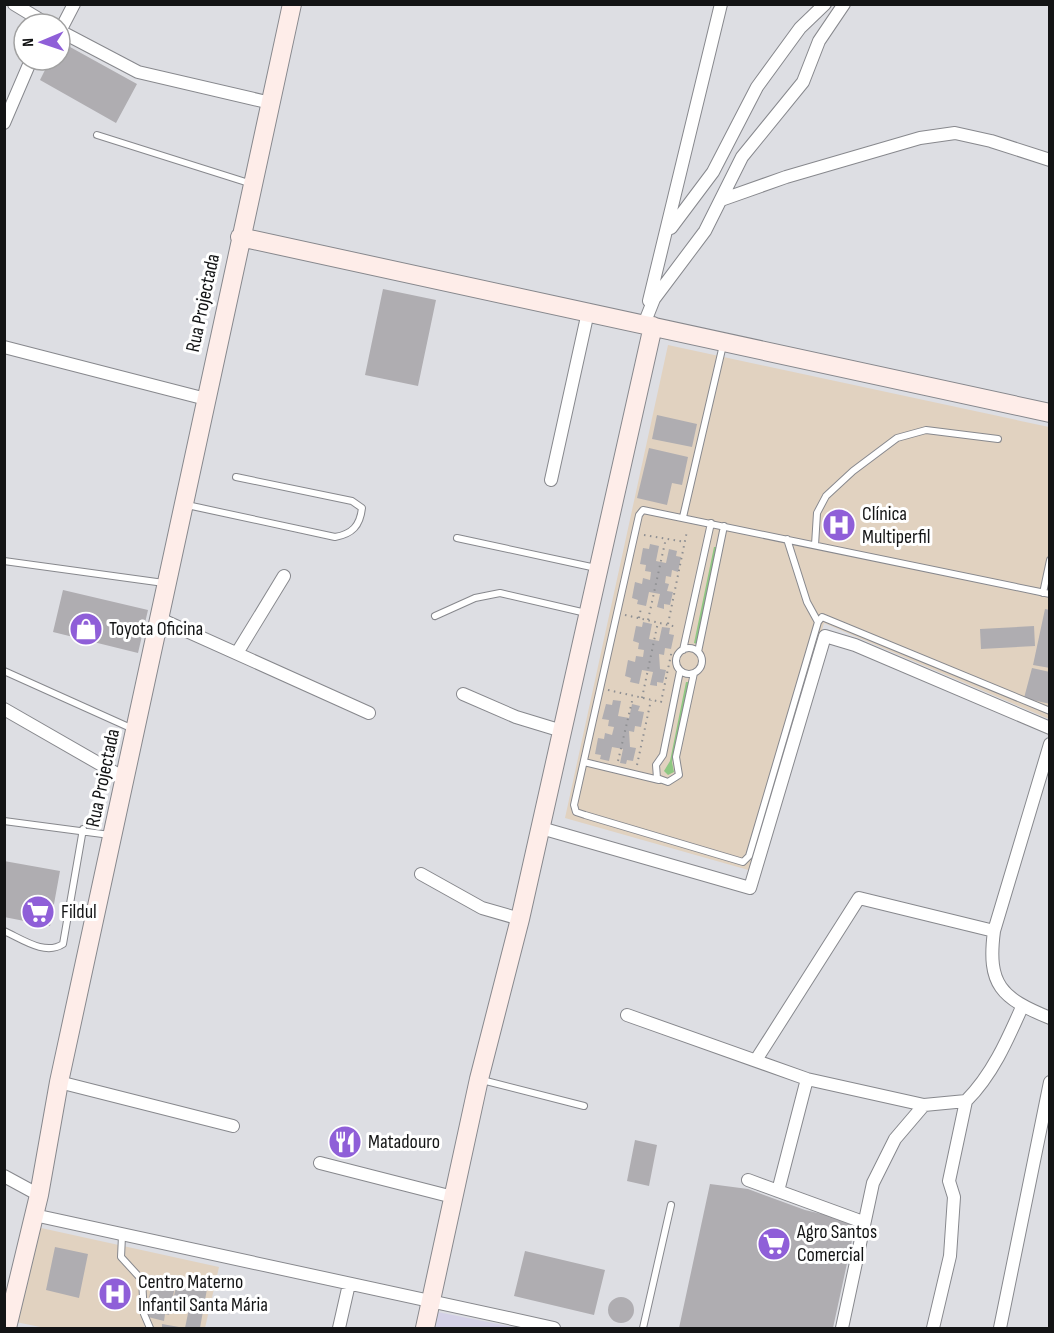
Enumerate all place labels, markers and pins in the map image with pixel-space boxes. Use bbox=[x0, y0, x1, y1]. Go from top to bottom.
place label: Clínica Multiperfil bbox=[862, 502, 931, 549]
hospital icon: Clínica Multiperfil bbox=[821, 507, 857, 543]
shop icon: Toyota Oficina bbox=[68, 611, 104, 647]
place label: Toyota Oficina bbox=[109, 617, 203, 641]
supermarket icon: Fildul bbox=[20, 894, 56, 930]
place label: Fildul bbox=[61, 900, 97, 924]
restaurant icon: Matadouro bbox=[327, 1124, 363, 1160]
place label: Matadouro bbox=[368, 1130, 440, 1154]
place label: Agro Santos Comercial bbox=[796, 1220, 877, 1267]
supermarket icon: Agro Santos Comercial bbox=[756, 1226, 792, 1262]
place label: Centro Materno Infantil Santa Mária bbox=[138, 1270, 268, 1317]
hospital icon: Centro Materno Infantil Santa Mária bbox=[97, 1276, 133, 1312]

